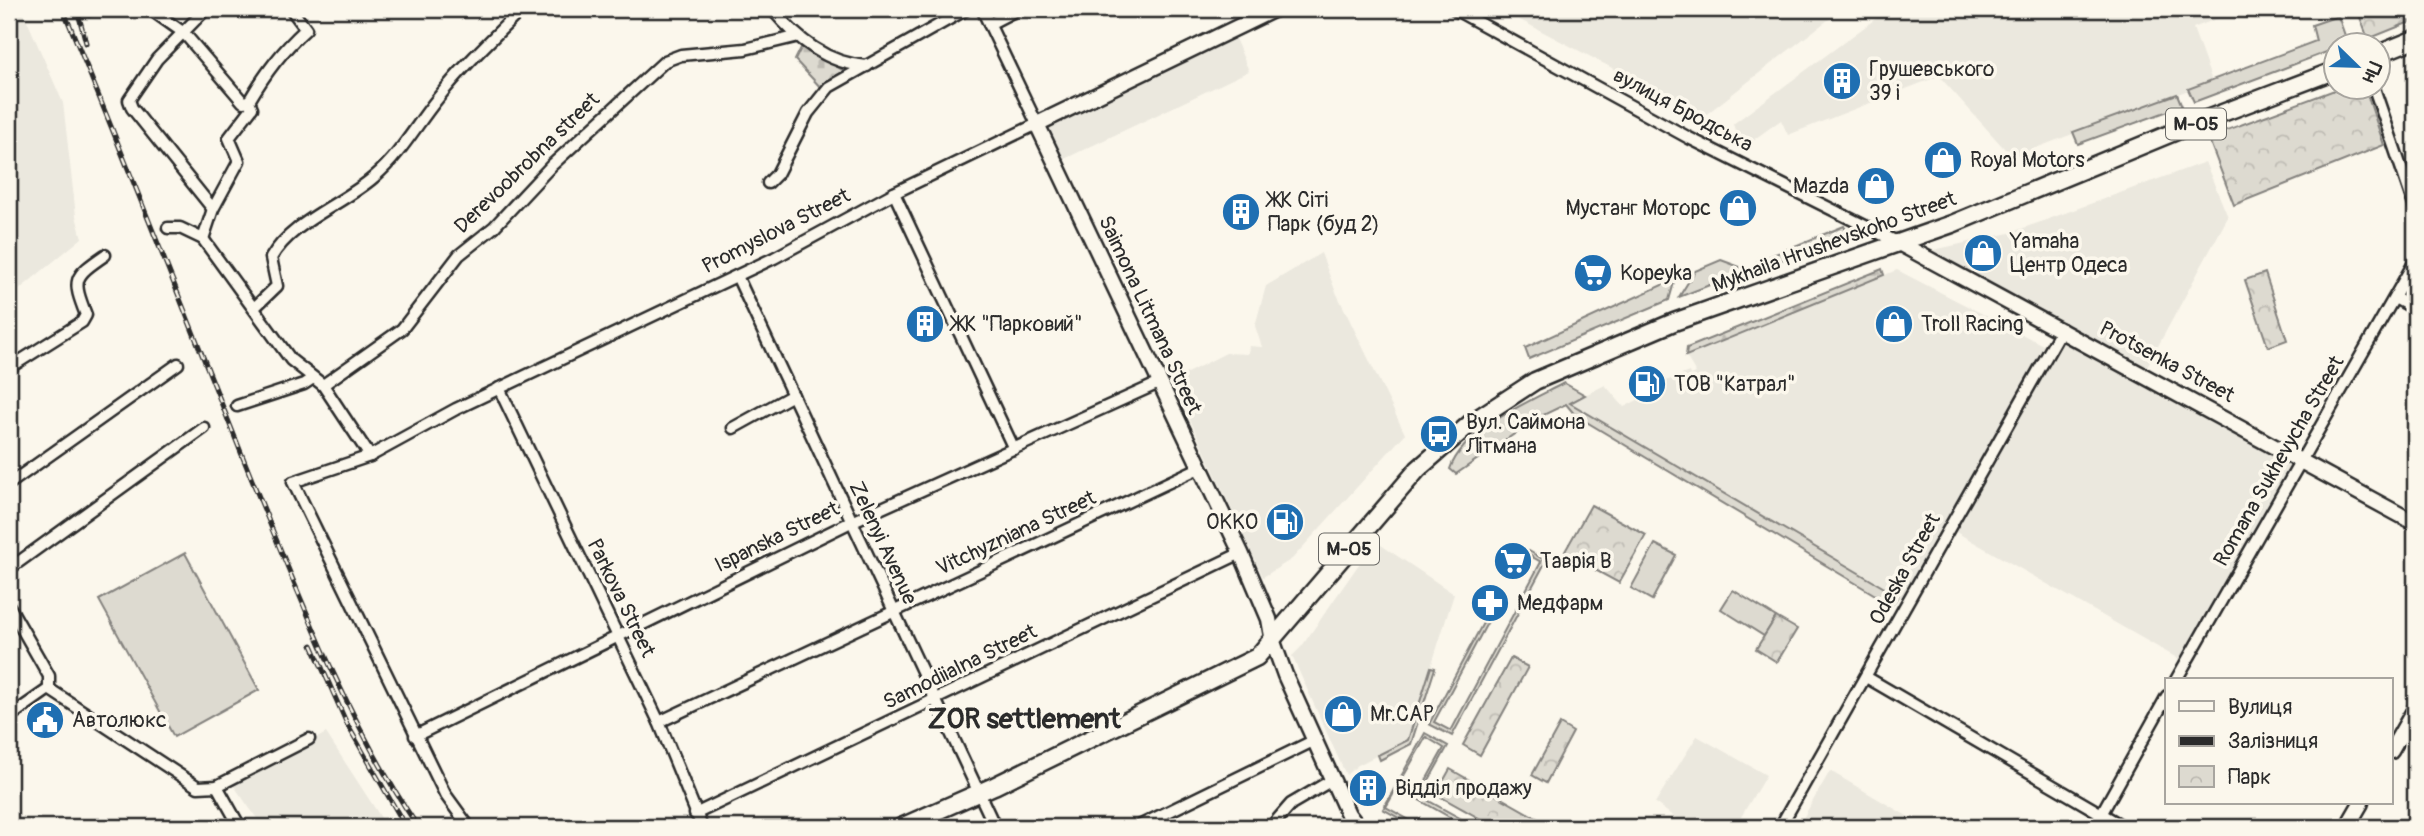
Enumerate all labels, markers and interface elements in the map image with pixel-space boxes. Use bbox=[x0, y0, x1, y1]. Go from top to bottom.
north arrow bbox=[2322, 32, 2392, 102]
place label: Грушевського 39 і bbox=[1869, 56, 1994, 107]
text: Пн bbox=[2357, 58, 2387, 87]
building icon: Грушевського 39 і bbox=[1821, 60, 1863, 102]
street label: вулиця Бродська bbox=[1608, 62, 1758, 158]
street label: Derevoobrobna street bbox=[448, 86, 606, 239]
road number: М-05 bbox=[2166, 108, 2226, 140]
shop icon: Royal Motors bbox=[1922, 139, 1964, 181]
place label: Royal Motors bbox=[1970, 147, 2085, 174]
shop icon: Mazda bbox=[1855, 165, 1897, 207]
place label: Mazda bbox=[1793, 173, 1849, 200]
street label: Promyslova Street bbox=[697, 182, 855, 280]
street label: Mykhaila Hrushevskoho Street bbox=[1708, 185, 1960, 299]
place label: ЖК Сіті Парк (буд 2) bbox=[1265, 187, 1380, 238]
shop icon: Мустанг Моторс bbox=[1717, 187, 1759, 229]
building icon: ЖК Сіті Парк (буд 2) bbox=[1220, 191, 1262, 233]
place label: Мустанг Моторс bbox=[1565, 195, 1711, 222]
street label: Saimona Litmana Street bbox=[1092, 211, 1208, 419]
place label: Yamaha Центр Одеса bbox=[2009, 228, 2127, 279]
shop icon: Yamaha Центр Одеса bbox=[1962, 232, 2004, 274]
supermarket icon: Kopeyka bbox=[1572, 252, 1614, 294]
place label: Kopeyka bbox=[1620, 260, 1692, 287]
building icon: ЖК "Парковий" bbox=[904, 303, 946, 345]
shop icon: Troll Racing bbox=[1873, 303, 1915, 345]
place label: ЖК "Парковий" bbox=[949, 311, 1082, 338]
place label: Troll Racing bbox=[1921, 311, 2024, 338]
street label: Protsenka Street bbox=[2095, 315, 2240, 409]
street label: Romana Sukhevycha Street bbox=[2208, 350, 2351, 571]
fuel station icon: ТОВ "Катрал" bbox=[1626, 363, 1668, 405]
place label: ТОВ "Катрал" bbox=[1674, 371, 1796, 398]
place label: Вул. Саймона Літмана bbox=[1465, 409, 1585, 460]
bus stop icon: Вул. Саймона Літмана bbox=[1418, 413, 1460, 455]
street label: Zelenyi Avenue bbox=[843, 477, 924, 610]
street label: Vitchyzniana Street bbox=[932, 484, 1101, 582]
street label: Ispanska Street bbox=[710, 495, 844, 579]
fuel station icon: OKKO bbox=[1264, 501, 1306, 543]
street label: Odeska Street bbox=[1863, 508, 1947, 630]
place label: OKKO bbox=[1206, 509, 1258, 536]
street label: Parkova Street bbox=[581, 534, 662, 662]
road number: М-05 bbox=[1319, 534, 1379, 564]
supermarket icon: Таврія В bbox=[1492, 540, 1534, 582]
place label: Таврія В bbox=[1540, 548, 1612, 575]
pharmacy icon: Медфарм bbox=[1469, 582, 1511, 624]
place label: Медфарм bbox=[1517, 590, 1603, 617]
street label: Samodiialna Street bbox=[879, 618, 1042, 716]
legend bbox=[2165, 678, 2392, 804]
shop icon: Mr.CAP bbox=[1322, 693, 1364, 735]
text: Вулиця bbox=[2228, 694, 2292, 721]
public building icon: Автолюкс bbox=[24, 699, 66, 741]
place label: Mr.CAP bbox=[1370, 701, 1434, 728]
district label: ZOR settlement bbox=[927, 702, 1121, 737]
place label: Автолюкс bbox=[72, 707, 167, 734]
text: Залізниця bbox=[2228, 728, 2318, 755]
text: Парк bbox=[2228, 764, 2271, 791]
building icon: Відділ продажу bbox=[1347, 767, 1389, 809]
place label: Відділ продажу bbox=[1395, 775, 1532, 802]

